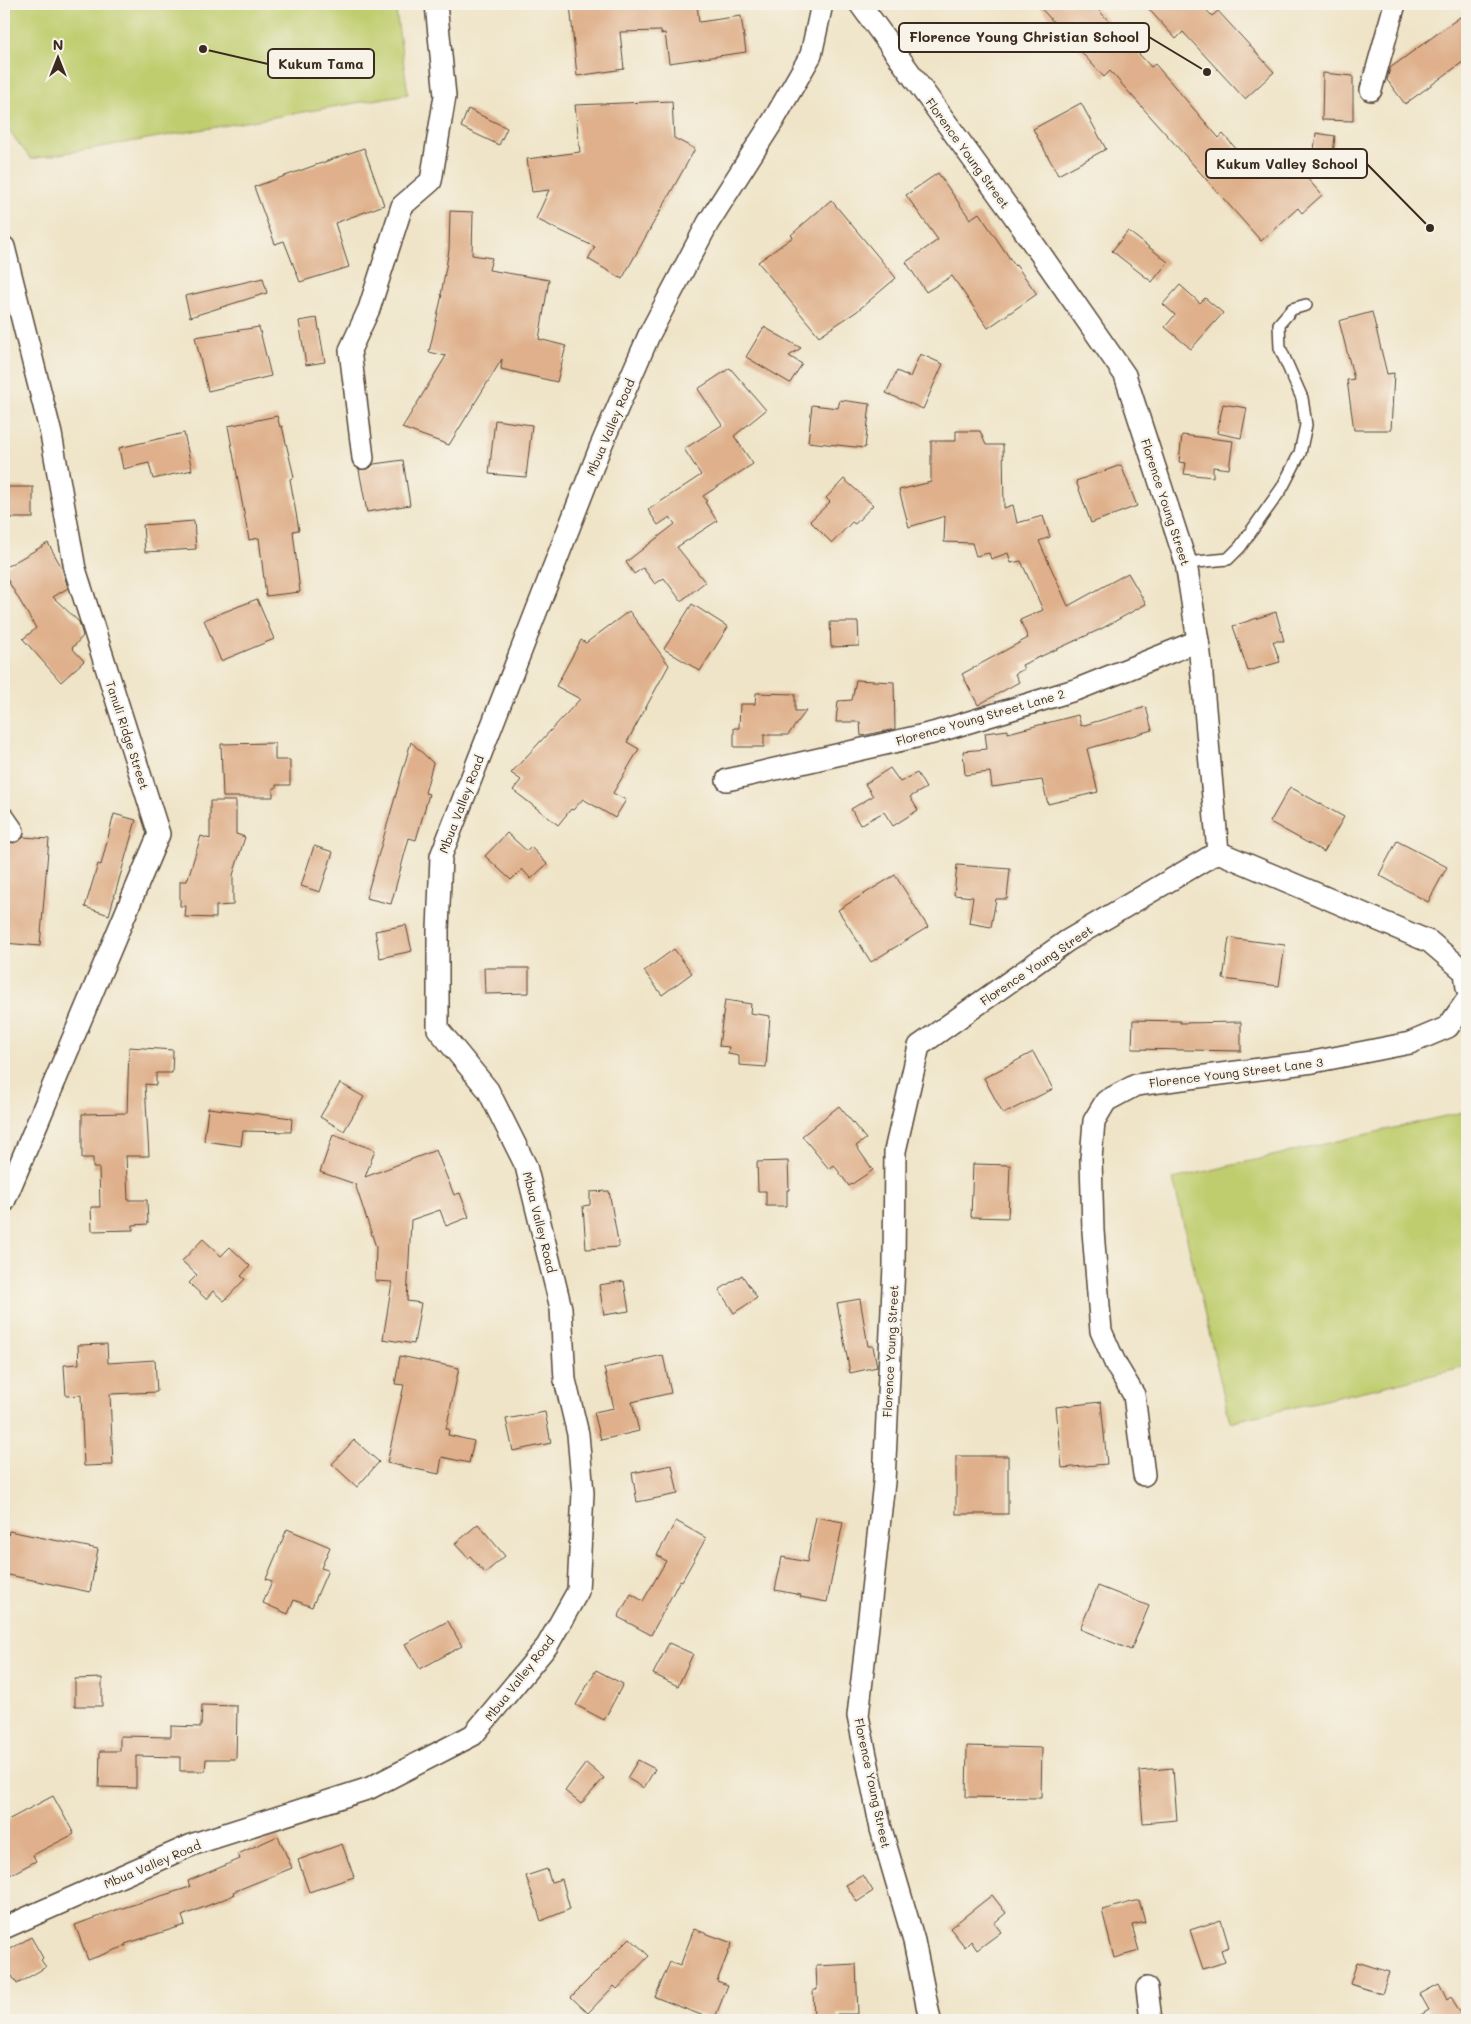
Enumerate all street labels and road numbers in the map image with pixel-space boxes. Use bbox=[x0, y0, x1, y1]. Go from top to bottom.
street label: Florence Young Street bbox=[923, 95, 1013, 211]
street label: Mbua Valley Road bbox=[582, 376, 638, 478]
street label: Florence Young Street bbox=[1138, 437, 1194, 567]
street label: Tanuli Ridge Street bbox=[103, 679, 153, 791]
street label: Florence Young Street Lane 2 bbox=[894, 685, 1066, 749]
street label: Mbua Valley Road bbox=[435, 752, 487, 855]
street label: Florence Young Street bbox=[977, 921, 1095, 1009]
street label: Florence Young Street Lane 3 bbox=[1148, 1053, 1324, 1091]
street label: Mbua Valley Road bbox=[520, 1170, 560, 1275]
street label: Florence Young Street bbox=[879, 1284, 901, 1418]
street label: Mbua Valley Road bbox=[481, 1632, 557, 1724]
street label: Florence Young Street bbox=[851, 1717, 895, 1849]
street label: Mbua Valley Road bbox=[101, 1836, 203, 1892]

